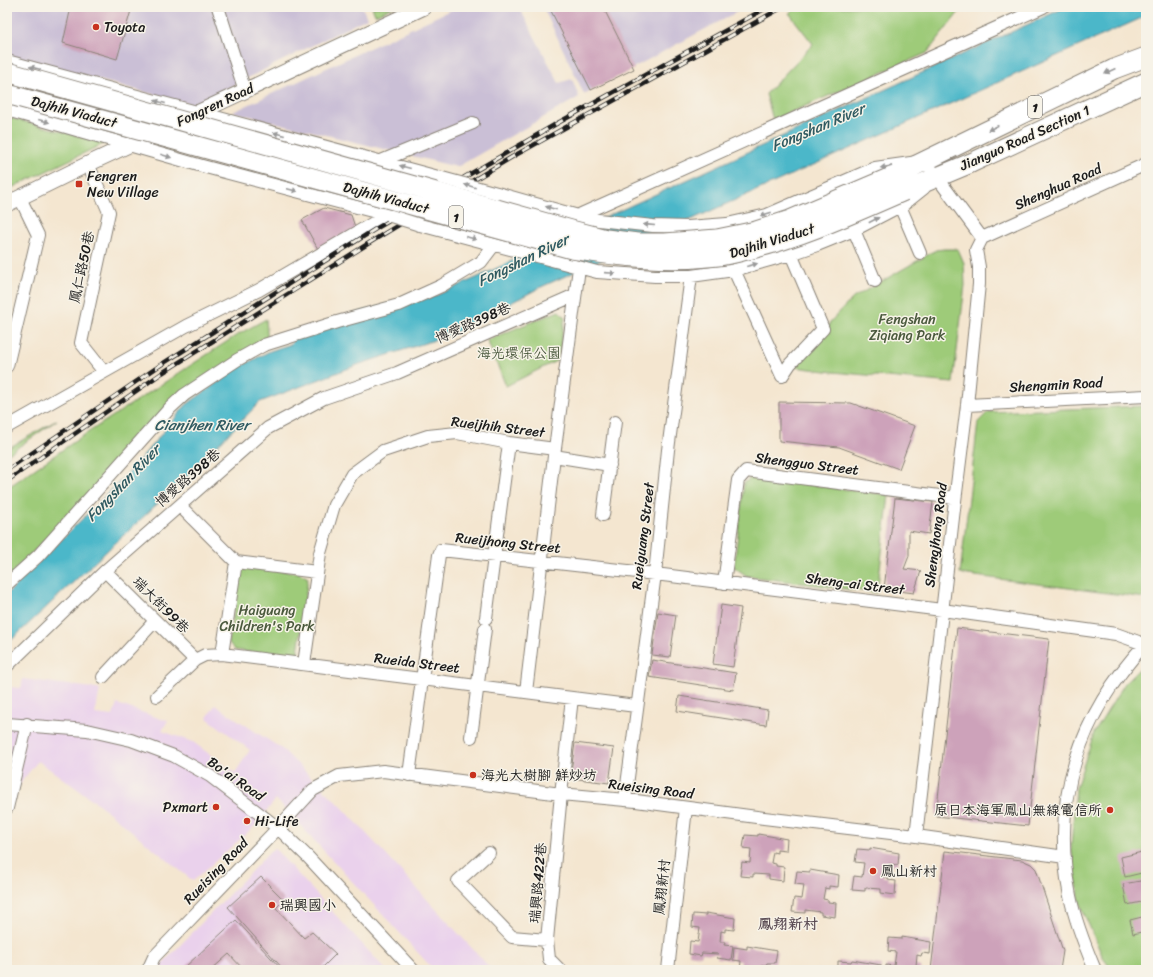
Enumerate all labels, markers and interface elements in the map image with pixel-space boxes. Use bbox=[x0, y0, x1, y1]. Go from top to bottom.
place label: Toyota bbox=[104, 15, 145, 40]
marker: Toyota bbox=[91, 22, 101, 32]
one-way arrow bbox=[29, 65, 41, 71]
one-way arrow bbox=[1104, 68, 1115, 74]
street label: Fongren Road bbox=[172, 75, 260, 134]
street label: Dajhih Viaduct bbox=[28, 89, 121, 136]
water label: Fongshan River bbox=[767, 95, 871, 158]
road number: 1 bbox=[1028, 96, 1042, 118]
street label: Jianguo Road Section 1 bbox=[955, 98, 1094, 178]
one-way arrow bbox=[154, 99, 167, 105]
one-way arrow bbox=[39, 118, 51, 124]
one-way arrow bbox=[987, 125, 998, 131]
one-way arrow bbox=[273, 131, 285, 137]
one-way arrow bbox=[161, 153, 173, 159]
street label: Shenghua Road bbox=[1010, 156, 1107, 217]
place label: Fengren New Village bbox=[87, 164, 159, 205]
one-way arrow bbox=[398, 164, 410, 170]
one-way arrow bbox=[880, 164, 892, 170]
street label: Dajhih Viaduct bbox=[340, 175, 433, 222]
marker: Fengren New Village bbox=[74, 179, 84, 189]
one-way arrow bbox=[464, 182, 476, 188]
one-way arrow bbox=[286, 187, 298, 193]
one-way arrow bbox=[545, 205, 557, 211]
road number: 1 bbox=[449, 206, 463, 228]
one-way arrow bbox=[759, 211, 771, 217]
street label: Dajhih Viaduct bbox=[726, 216, 819, 266]
one-way arrow bbox=[868, 216, 880, 223]
one-way arrow bbox=[643, 222, 656, 229]
water label: Fongshan River bbox=[473, 225, 576, 293]
street label: 鳳仁路50巷 bbox=[62, 228, 102, 305]
one-way arrow bbox=[465, 235, 477, 241]
one-way arrow bbox=[747, 262, 759, 268]
one-way arrow bbox=[604, 269, 616, 276]
street label: 博愛路398巷 bbox=[431, 295, 516, 351]
park label: Fengshan Ziqiang Park bbox=[869, 307, 946, 348]
park label: 海光環保公園 bbox=[477, 341, 561, 366]
street label: Shengmin Road bbox=[1009, 370, 1105, 400]
street label: Rueijhih Street bbox=[450, 409, 548, 445]
water label: Cianjhen River bbox=[154, 412, 252, 438]
water label: Fongshan River bbox=[79, 436, 169, 528]
street label: 博愛路398巷 bbox=[149, 441, 227, 514]
street label: Shengguo Street bbox=[754, 445, 860, 483]
street label: Rueiguang Street bbox=[624, 480, 662, 591]
street label: Shengjhong Road bbox=[917, 480, 955, 589]
street label: Rueijhong Street bbox=[454, 525, 562, 561]
street label: Sheng-ai Street bbox=[804, 566, 907, 603]
street label: 瑞大街99巷 bbox=[126, 570, 196, 640]
park label: Haiguang Children's Park bbox=[219, 598, 315, 639]
street label: Rueida Street bbox=[373, 645, 461, 681]
street label: Bo'ai Road bbox=[202, 750, 271, 809]
place label: 海光大樹腳 鮮炒坊 bbox=[481, 763, 597, 788]
marker: 海光大樹腳 鮮炒坊 bbox=[468, 770, 478, 780]
street label: Rueising Road bbox=[607, 771, 697, 807]
place label: Pxmart bbox=[163, 795, 208, 820]
place label: 原日本海軍鳳山無線電信所 bbox=[934, 798, 1102, 823]
marker: Pxmart bbox=[211, 802, 221, 812]
marker: 原日本海軍鳳山無線電信所 bbox=[1105, 805, 1115, 815]
place label: Hi-Life bbox=[255, 809, 299, 834]
marker: Hi-Life bbox=[242, 816, 252, 826]
street label: Rueising Road bbox=[177, 830, 256, 910]
street label: 瑞興路422巷 bbox=[522, 841, 554, 925]
street label: 鳳翔新村 bbox=[647, 858, 677, 916]
place label: 鳳山新村 bbox=[881, 859, 937, 884]
marker: 鳳山新村 bbox=[868, 866, 878, 876]
place label: 瑞興國小 bbox=[279, 893, 336, 918]
marker: 瑞興國小 bbox=[267, 900, 277, 910]
district label: 鳳翔新村 bbox=[758, 911, 818, 937]

